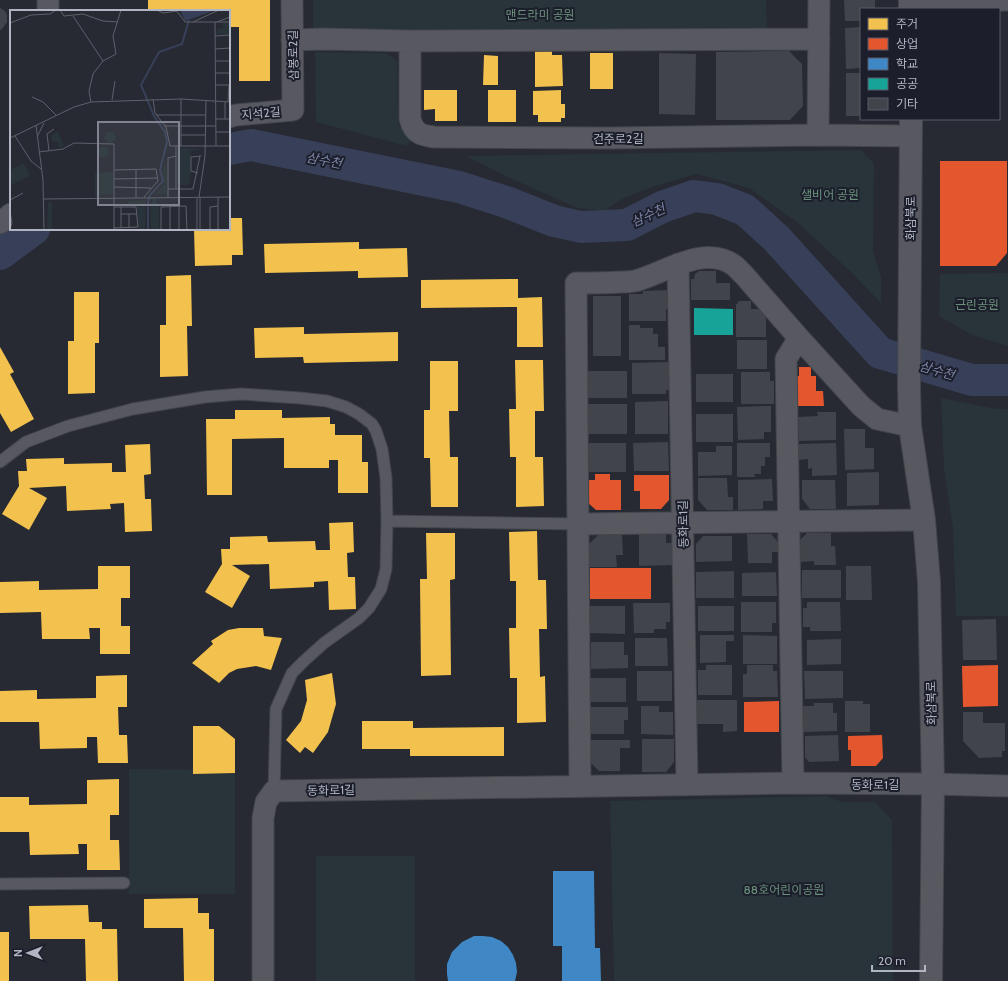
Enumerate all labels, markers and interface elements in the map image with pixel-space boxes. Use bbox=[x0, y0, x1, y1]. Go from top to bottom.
park label: 맨드라미 공원 bbox=[506, 7, 574, 22]
legend bbox=[860, 8, 1000, 120]
inset map bbox=[10, 10, 230, 230]
text: 주거 bbox=[896, 16, 918, 31]
street label: 삼봉로2길 bbox=[285, 30, 301, 80]
text: 상업 bbox=[896, 36, 918, 51]
text: 학교 bbox=[896, 56, 918, 71]
text: 공공 bbox=[896, 76, 918, 91]
text: 기타 bbox=[896, 96, 918, 111]
street label: 지석2길 bbox=[241, 104, 281, 122]
street label: 건주로2길 bbox=[593, 131, 643, 146]
water label: 삼수천 bbox=[305, 149, 344, 171]
park label: 샐비어 공원 bbox=[801, 187, 859, 202]
street label: 화삼북로 bbox=[903, 196, 918, 240]
water label: 삼수천 bbox=[628, 200, 669, 230]
park label: 근린공원 bbox=[955, 297, 999, 312]
water label: 삼수천 bbox=[918, 357, 957, 383]
street label: 동화로1길 bbox=[675, 500, 691, 548]
street label: 화삼북로 bbox=[923, 681, 939, 725]
street label: 동화로1길 bbox=[851, 777, 899, 792]
street label: 동화로1길 bbox=[307, 782, 355, 798]
park label: 88호어린이공원 bbox=[744, 882, 824, 897]
north arrow bbox=[8, 933, 48, 973]
scale bar bbox=[872, 947, 925, 973]
text: N bbox=[11, 949, 25, 957]
text: 20 m bbox=[878, 953, 906, 968]

